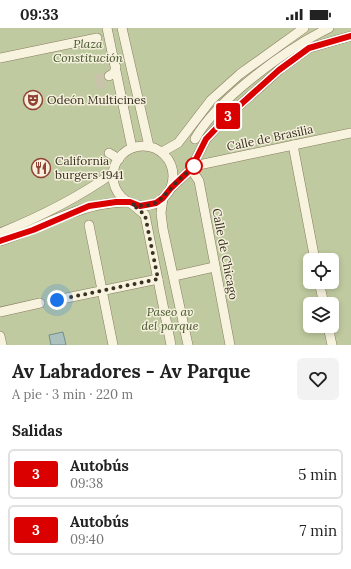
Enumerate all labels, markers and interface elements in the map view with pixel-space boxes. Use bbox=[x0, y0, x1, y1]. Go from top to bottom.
text: 09:33 bbox=[20, 5, 59, 24]
park label: Plaza Constitución bbox=[53, 36, 124, 65]
theatre icon: Odeón Multicines bbox=[22, 89, 44, 111]
place label: Odeón Multicines bbox=[47, 92, 147, 107]
line badge: 3 bbox=[215, 103, 241, 129]
text: 3 bbox=[224, 107, 232, 125]
street label: Calle de Brasilia bbox=[225, 121, 315, 154]
place label: California burgers 1941 bbox=[55, 153, 123, 182]
restaurant icon: California burgers 1941 bbox=[30, 157, 52, 179]
unlabelled marker bbox=[185, 157, 203, 175]
street label: Calle de Chicago bbox=[209, 207, 242, 301]
map controls bbox=[303, 253, 339, 333]
button: locate bbox=[303, 253, 339, 289]
your location bbox=[47, 290, 67, 310]
button: layers bbox=[303, 297, 339, 333]
park label: Paseo av del parque bbox=[142, 304, 199, 333]
button: heart bbox=[297, 358, 339, 400]
text: Av Labradores - Av Parque bbox=[12, 359, 250, 383]
text: A pie · 3 min · 220 m bbox=[12, 386, 133, 403]
text: Salidas bbox=[12, 421, 63, 440]
text: Autobús bbox=[70, 456, 129, 475]
text: 3 bbox=[32, 465, 40, 483]
text: 5 min bbox=[298, 465, 337, 484]
text: 09:38 bbox=[70, 475, 103, 492]
text: Autobús bbox=[70, 512, 129, 531]
text: 3 bbox=[32, 521, 40, 539]
text: 7 min bbox=[299, 521, 337, 540]
text: 09:40 bbox=[70, 531, 104, 548]

